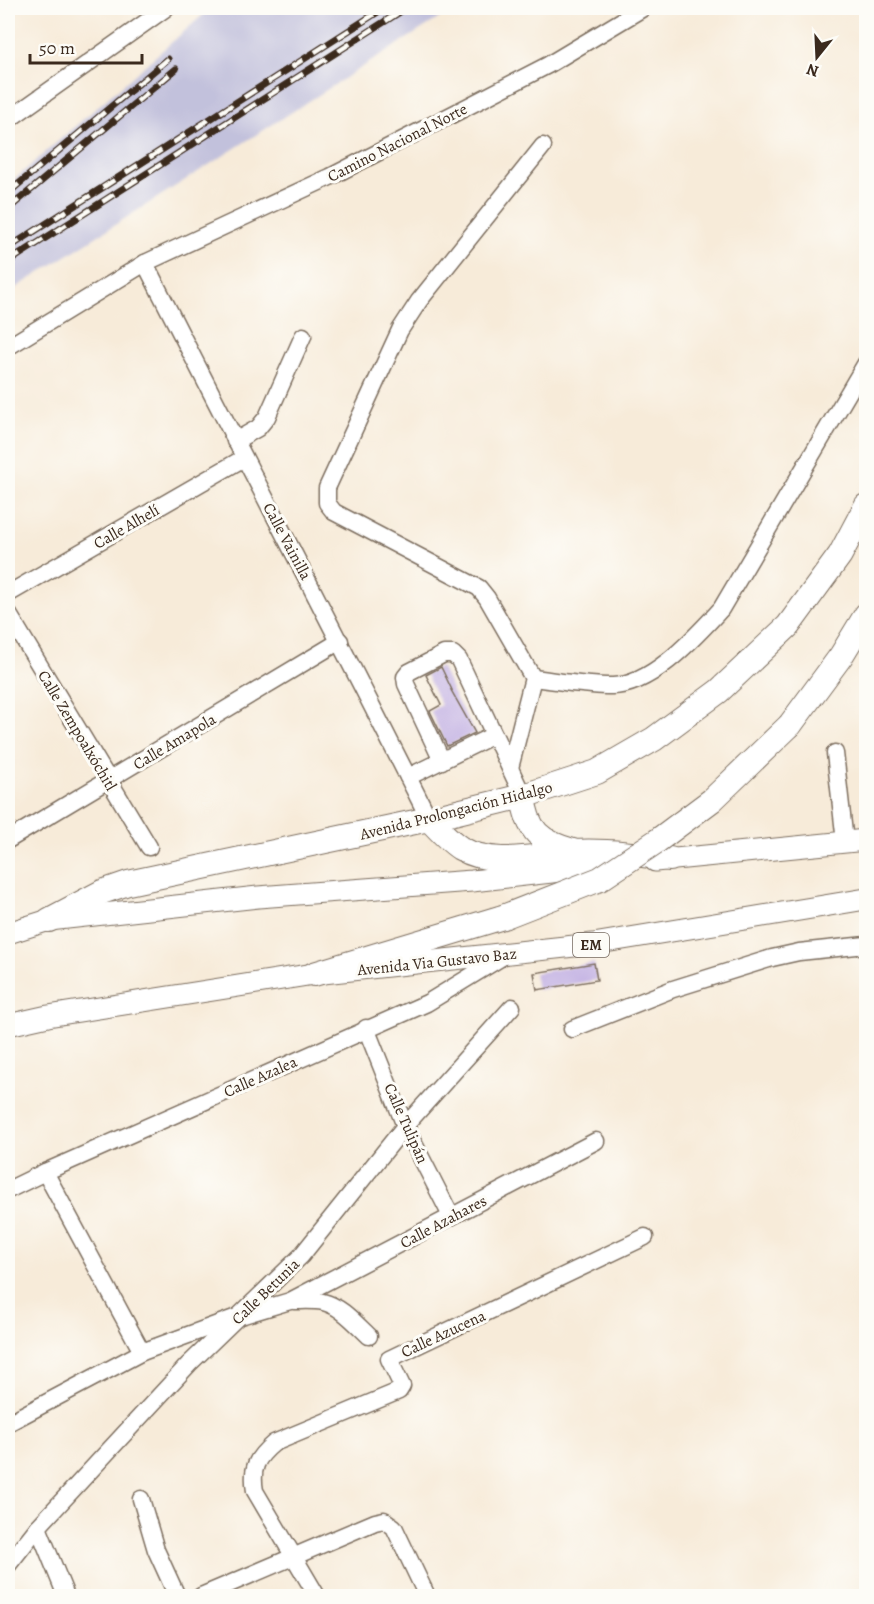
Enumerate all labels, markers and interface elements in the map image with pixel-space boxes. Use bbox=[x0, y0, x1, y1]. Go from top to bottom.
scale bar bbox=[30, 27, 142, 65]
north arrow bbox=[787, 27, 847, 87]
text: 50 m bbox=[39, 36, 75, 60]
text: N bbox=[803, 58, 822, 83]
street label: Camino Nacional Norte bbox=[324, 98, 471, 188]
street label: Calle Alhelí bbox=[90, 499, 163, 555]
street label: Calle Vainilla bbox=[258, 499, 317, 584]
street label: Calle Zempoalxóchitl bbox=[32, 666, 122, 795]
street label: Calle Amapola bbox=[129, 708, 221, 775]
street label: Avenida Prolongación Hidalgo bbox=[357, 776, 555, 846]
road number: EM bbox=[573, 933, 609, 957]
street label: Avenida Via Gustavo Baz bbox=[355, 943, 518, 981]
street label: Calle Azalea bbox=[220, 1051, 301, 1103]
street label: Calle Tulipán bbox=[379, 1080, 434, 1167]
street label: Calle Azahares bbox=[396, 1190, 491, 1254]
street label: Calle Betunia bbox=[227, 1253, 305, 1330]
street label: Calle Azucena bbox=[398, 1304, 490, 1363]

